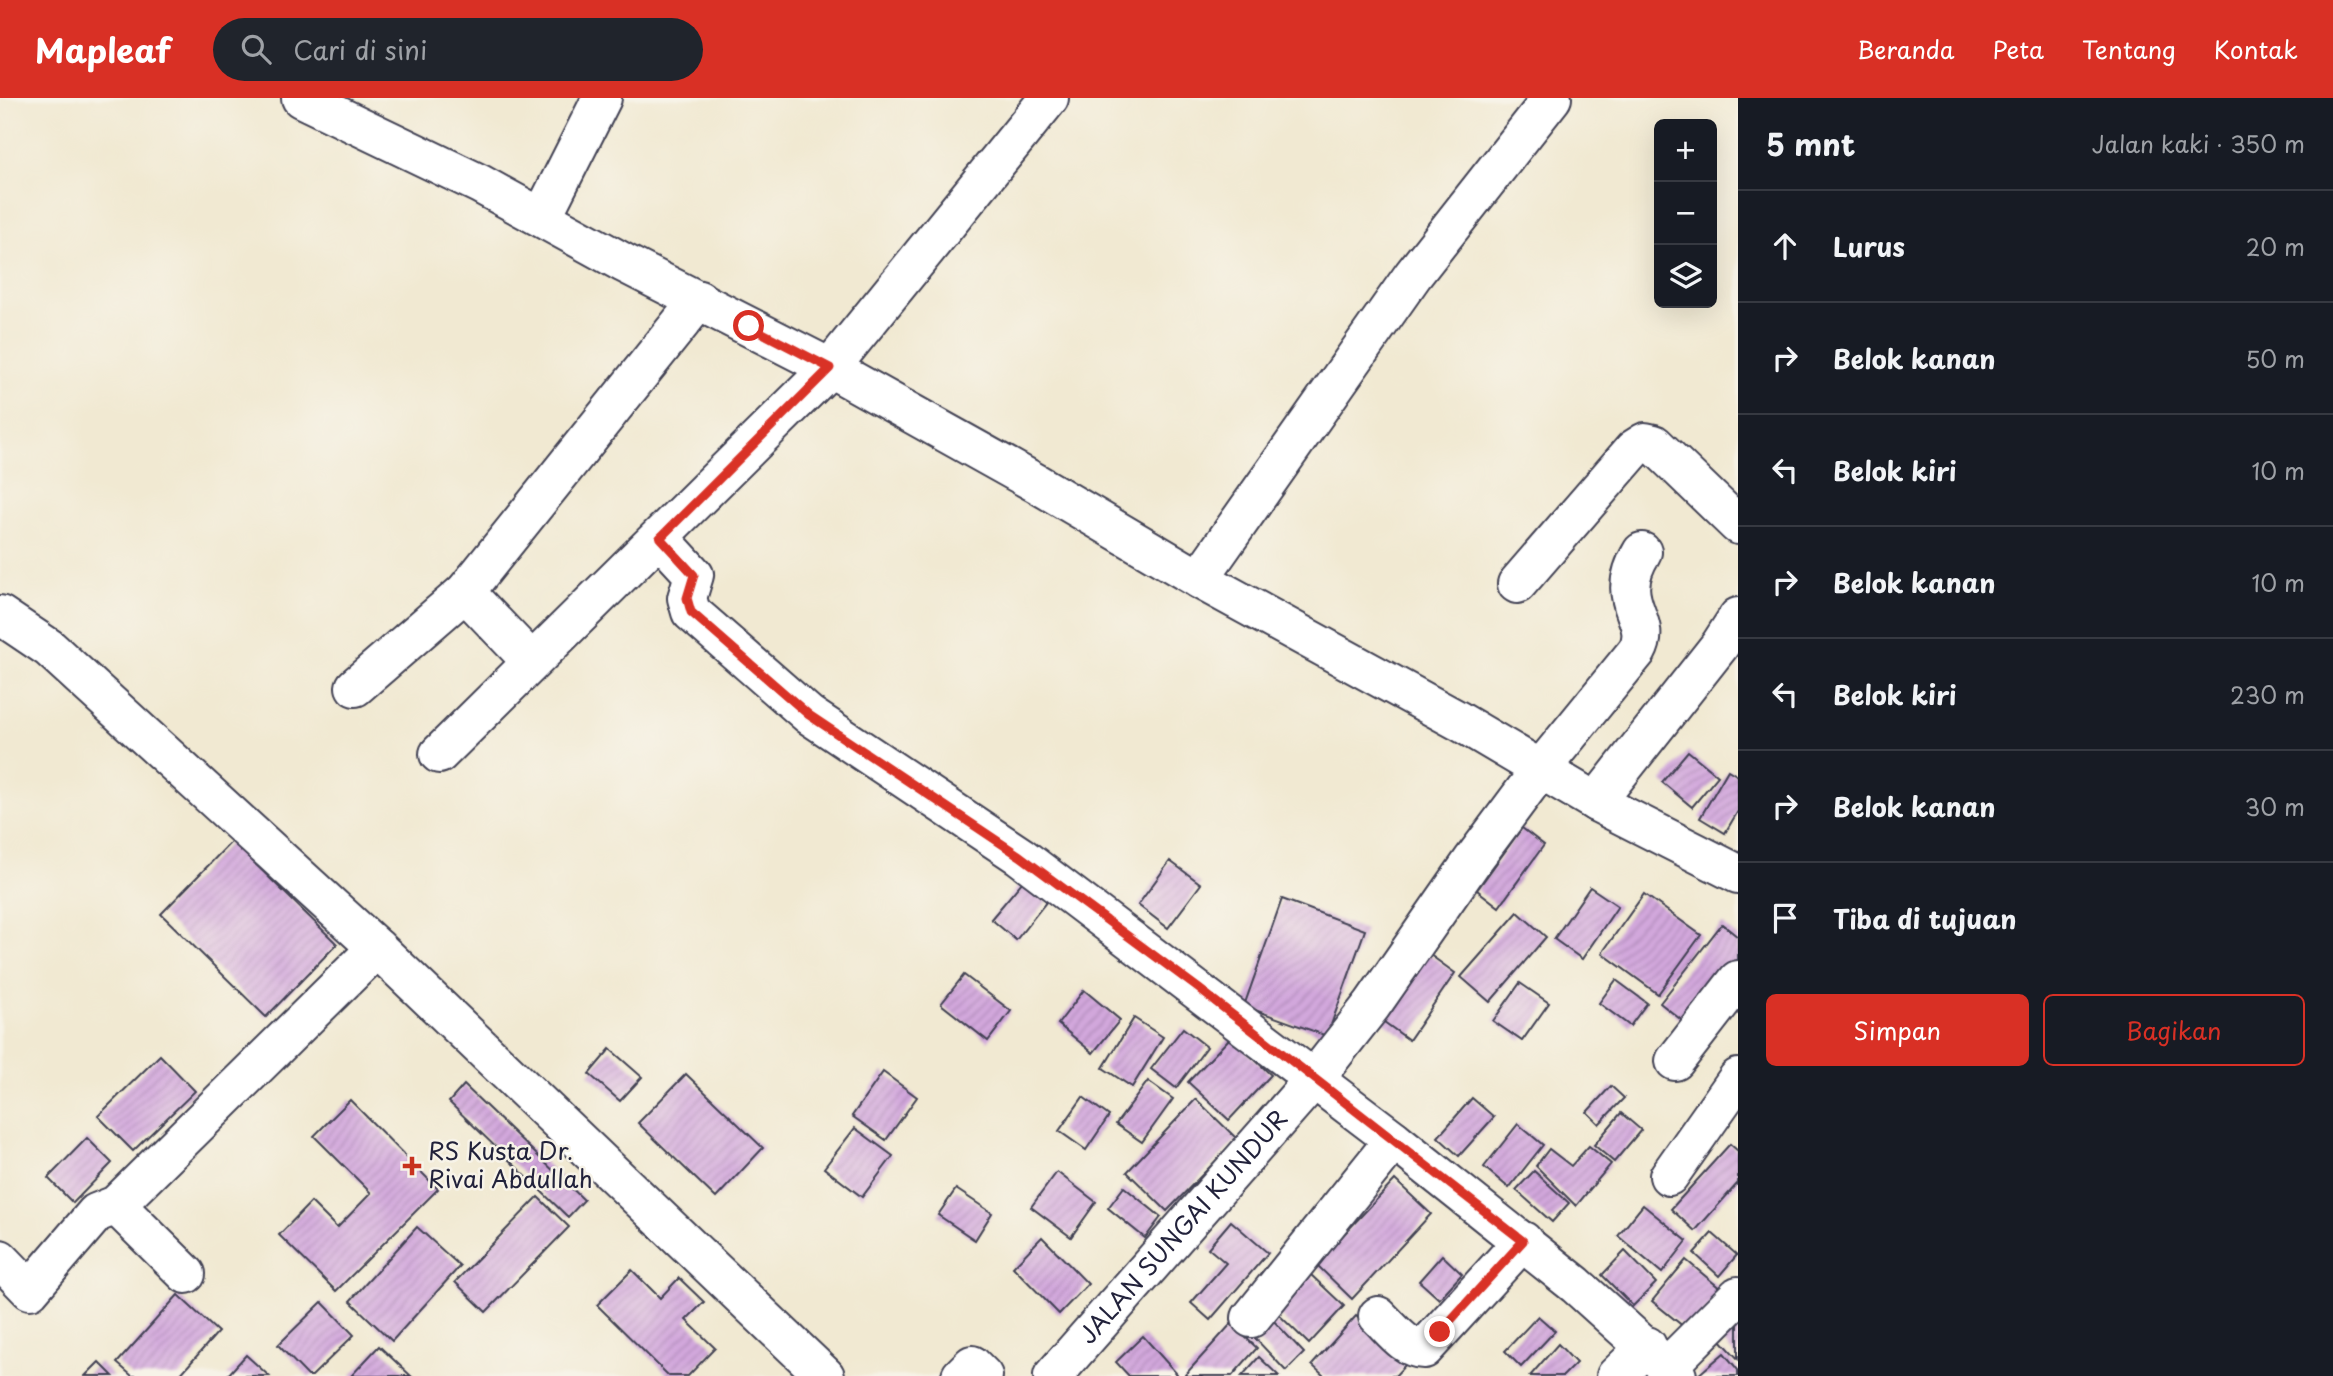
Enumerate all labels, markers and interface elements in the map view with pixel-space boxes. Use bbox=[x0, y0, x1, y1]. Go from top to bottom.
search box bbox=[213, 18, 703, 81]
text: Mapleaf bbox=[35, 24, 171, 74]
icon: search bbox=[237, 30, 275, 68]
text: Cari di sini bbox=[293, 30, 427, 69]
text: Beranda bbox=[1857, 31, 1954, 67]
text: Peta bbox=[1992, 31, 2044, 67]
text: Tentang bbox=[2082, 31, 2176, 67]
text: Kontak bbox=[2214, 31, 2298, 67]
map controls bbox=[1654, 119, 1717, 308]
button: + bbox=[1654, 119, 1717, 182]
text: 5 mnt bbox=[1766, 121, 1855, 166]
text: Jalan kaki · 350 m bbox=[2092, 126, 2305, 161]
button: − bbox=[1654, 182, 1717, 245]
icon: ahead bbox=[1766, 227, 1804, 265]
text: Lurus bbox=[1833, 227, 1905, 266]
text: 20 m bbox=[2246, 229, 2305, 264]
button: layers bbox=[1654, 245, 1717, 308]
route start bbox=[733, 310, 764, 341]
icon: right bbox=[1766, 339, 1804, 377]
text: Belok kanan bbox=[1833, 339, 1995, 378]
text: 50 m bbox=[2245, 341, 2305, 376]
icon: left bbox=[1766, 451, 1804, 489]
text: Belok kiri bbox=[1833, 451, 1956, 490]
text: 10 m bbox=[2251, 453, 2305, 488]
icon: right bbox=[1766, 563, 1804, 601]
text: Belok kanan bbox=[1833, 563, 1995, 602]
text: 10 m bbox=[2251, 565, 2305, 600]
icon: left bbox=[1766, 675, 1804, 713]
text: Belok kiri bbox=[1833, 675, 1956, 714]
text: 230 m bbox=[2230, 677, 2305, 712]
icon: right bbox=[1766, 787, 1804, 825]
text: Belok kanan bbox=[1833, 787, 1995, 826]
text: 30 m bbox=[2244, 789, 2305, 824]
icon: arrive bbox=[1766, 899, 1804, 937]
text: Tiba di tujuan bbox=[1833, 899, 2017, 938]
button: Simpan bbox=[1766, 994, 2029, 1066]
button: Bagikan bbox=[2043, 994, 2305, 1066]
street label: JALAN SUNGAI KUNDUR bbox=[1069, 1101, 1295, 1351]
place label: RS Kusta Dr. Rivai Abdullah bbox=[428, 1132, 593, 1196]
marker: RS Kusta Dr. Rivai Abdullah bbox=[402, 1156, 422, 1176]
route end bbox=[1424, 1316, 1455, 1347]

